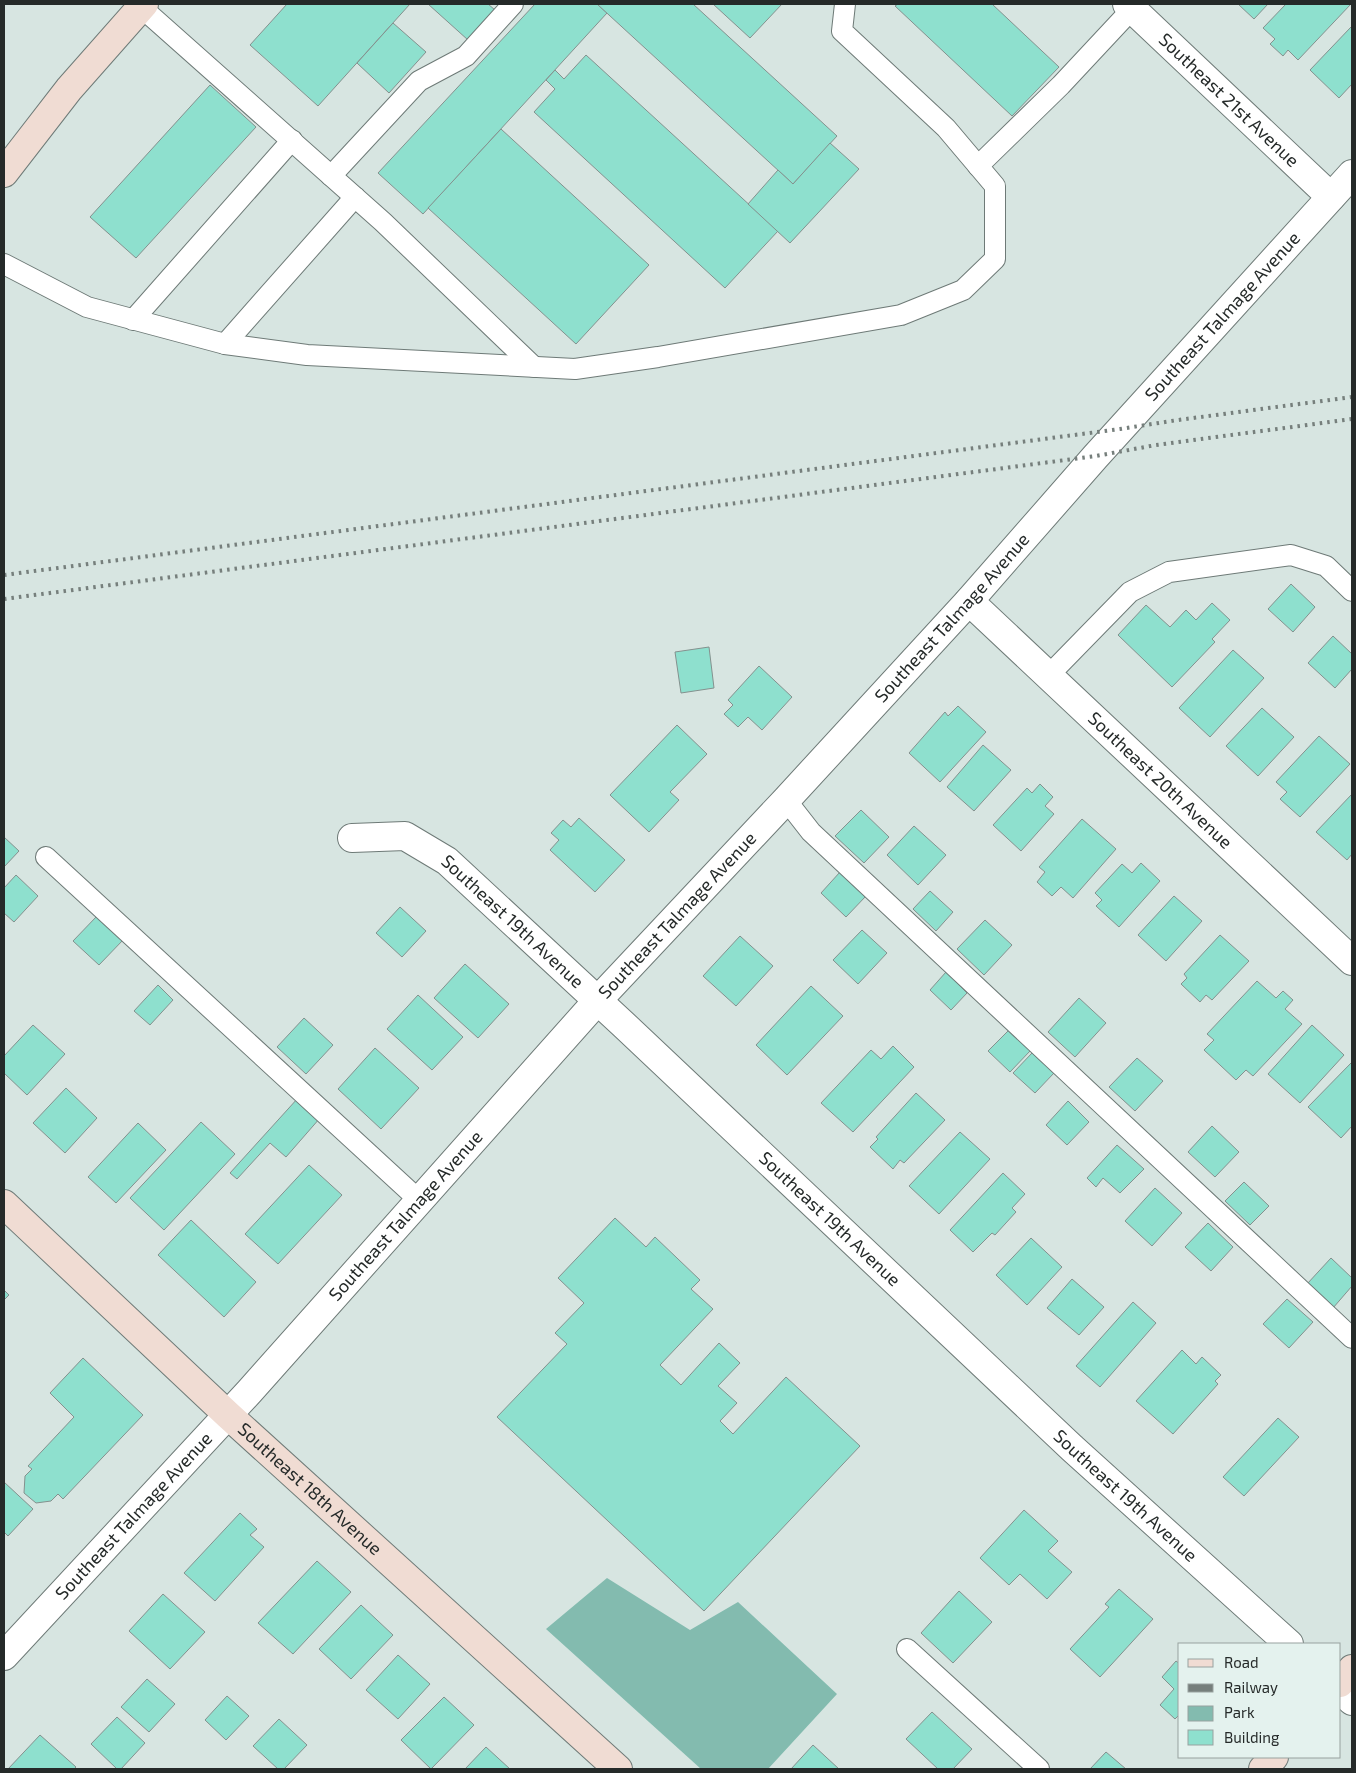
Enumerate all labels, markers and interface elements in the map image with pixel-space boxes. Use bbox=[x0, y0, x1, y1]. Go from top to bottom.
street label: Southeast 21st Avenue bbox=[1155, 28, 1304, 171]
street label: Southeast Talmage Avenue bbox=[1140, 227, 1304, 405]
street label: Southeast Talmage Avenue bbox=[869, 528, 1033, 706]
street label: Southeast 20th Avenue bbox=[1084, 707, 1237, 853]
street label: Southeast Talmage Avenue bbox=[593, 827, 760, 1003]
street label: Southeast 19th Avenue bbox=[437, 849, 589, 992]
street label: Southeast Talmage Avenue bbox=[324, 1126, 487, 1305]
street label: Southeast 19th Avenue bbox=[755, 1146, 906, 1290]
street label: Southeast 18th Avenue bbox=[234, 1417, 387, 1559]
street label: Southeast 19th Avenue bbox=[1050, 1425, 1202, 1566]
street label: Southeast Talmage Avenue bbox=[50, 1427, 216, 1604]
legend bbox=[1178, 1643, 1341, 1758]
text: Road bbox=[1224, 1653, 1259, 1671]
text: Railway bbox=[1224, 1678, 1278, 1696]
text: Park bbox=[1224, 1703, 1255, 1721]
text: Building bbox=[1224, 1728, 1280, 1746]

